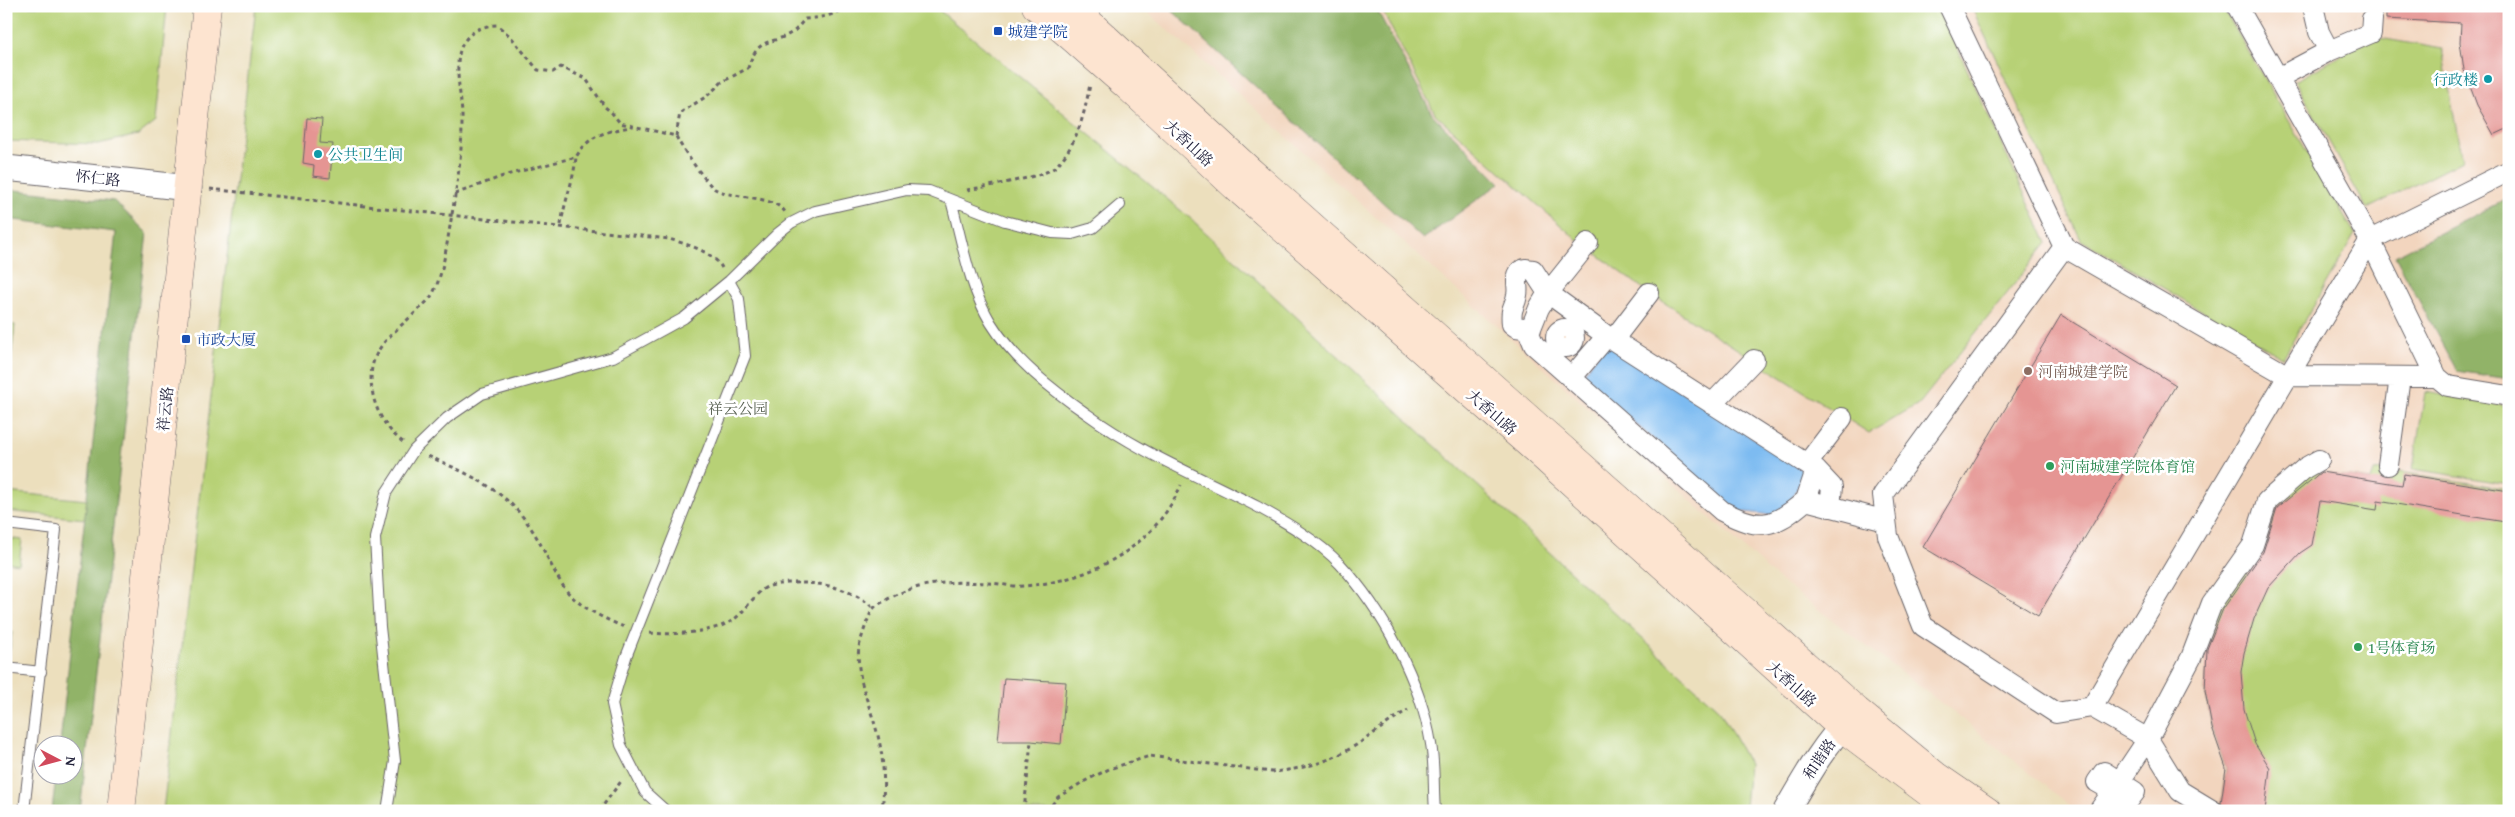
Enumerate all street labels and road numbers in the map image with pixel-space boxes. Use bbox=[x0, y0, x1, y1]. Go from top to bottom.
street label: 大香山路 bbox=[1160, 115, 1218, 171]
street label: 怀仁路 bbox=[75, 165, 121, 191]
street label: 大香山路 bbox=[1462, 384, 1522, 440]
street label: 祥云路 bbox=[152, 386, 178, 432]
street label: 大香山路 bbox=[1763, 656, 1821, 712]
street label: 和谐路 bbox=[1798, 734, 1840, 784]

